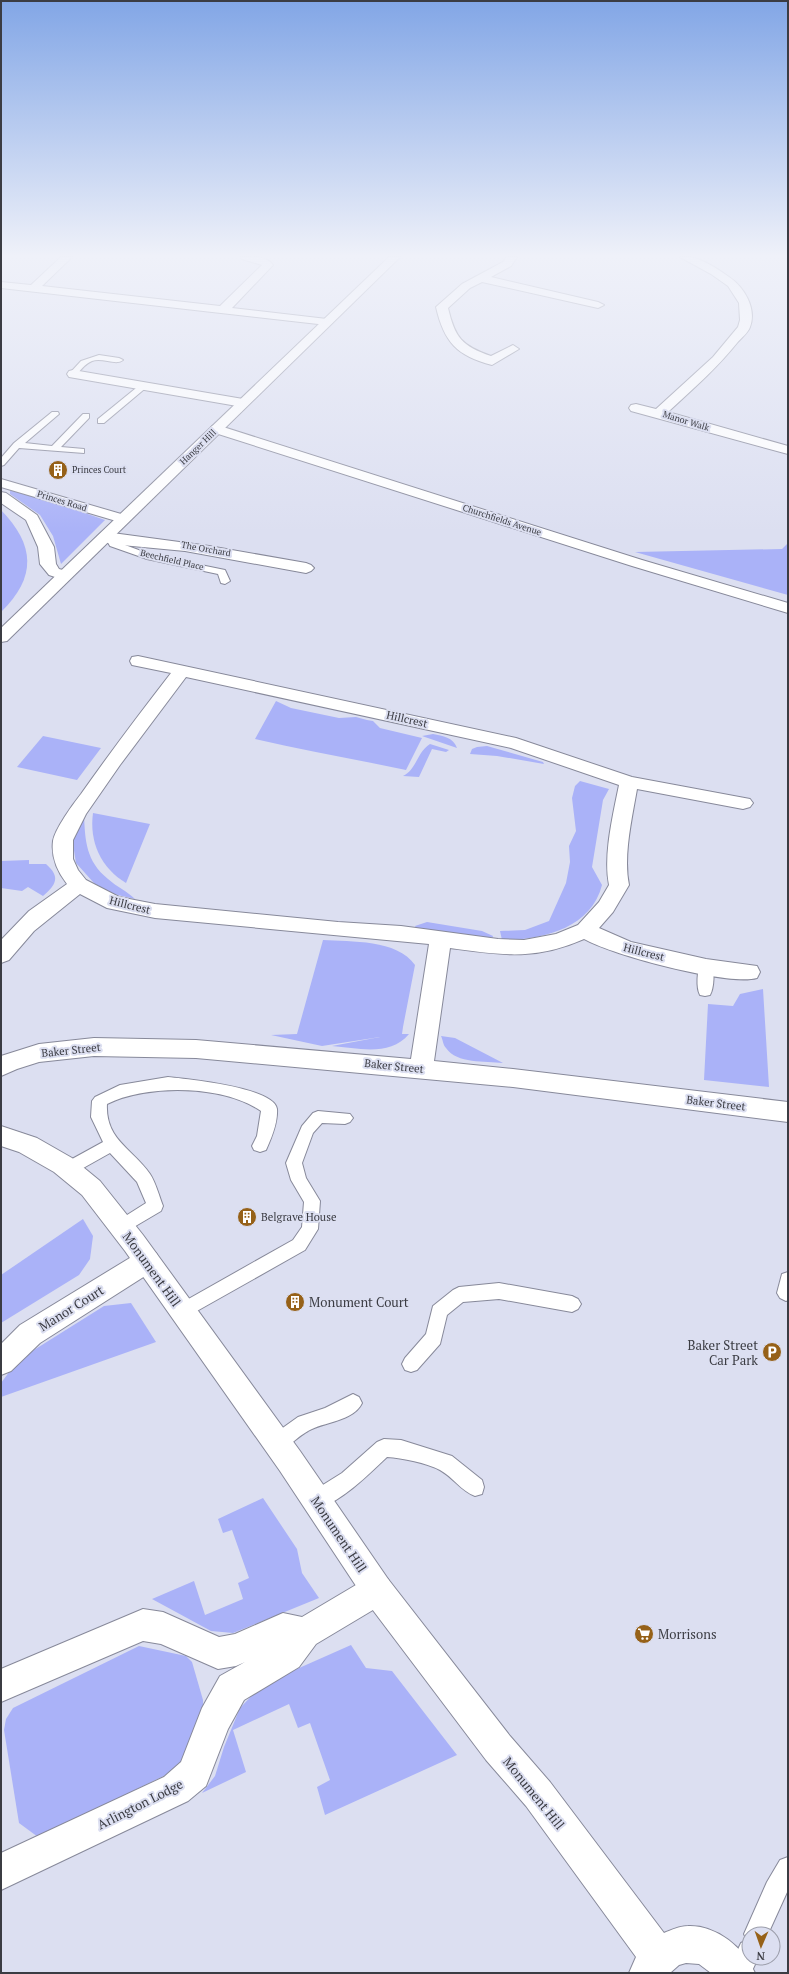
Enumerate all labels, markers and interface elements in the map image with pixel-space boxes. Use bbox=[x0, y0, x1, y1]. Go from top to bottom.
street label: Manor Walk bbox=[661, 408, 711, 434]
street label: Hanger Hill bbox=[177, 426, 219, 467]
building icon: Princes Court bbox=[47, 459, 69, 481]
place label: Princes Court bbox=[72, 464, 127, 476]
street label: Princes Road bbox=[36, 488, 88, 514]
street label: Churchfields Avenue bbox=[461, 502, 543, 539]
street label: The Orchard bbox=[180, 539, 232, 559]
street label: Beechfield Place bbox=[139, 547, 206, 573]
street label: Hillcrest bbox=[385, 707, 429, 731]
street label: Hillcrest bbox=[108, 893, 152, 917]
street label: Hillcrest bbox=[622, 940, 666, 964]
street label: Baker Street bbox=[41, 1040, 101, 1060]
street label: Baker Street bbox=[364, 1056, 424, 1076]
street label: Baker Street bbox=[686, 1092, 746, 1114]
building icon: Belgrave House bbox=[236, 1206, 258, 1228]
place label: Belgrave House bbox=[261, 1210, 337, 1224]
street label: Monument Hill bbox=[119, 1228, 185, 1310]
street label: Manor Court bbox=[35, 1281, 107, 1335]
building icon: Monument Court bbox=[284, 1291, 306, 1313]
place label: Monument Court bbox=[309, 1293, 409, 1311]
place label: Baker Street Car Park bbox=[688, 1336, 758, 1369]
parking icon: Baker Street Car Park bbox=[761, 1341, 783, 1363]
street label: Monument Hill bbox=[307, 1492, 371, 1576]
supermarket icon: Morrisons bbox=[633, 1623, 655, 1645]
place label: Morrisons bbox=[658, 1625, 717, 1643]
street label: Monument Hill bbox=[499, 1753, 569, 1833]
street label: Arlington Lodge bbox=[94, 1775, 186, 1833]
north arrow bbox=[741, 1926, 781, 1966]
text: N bbox=[756, 1949, 765, 1963]

